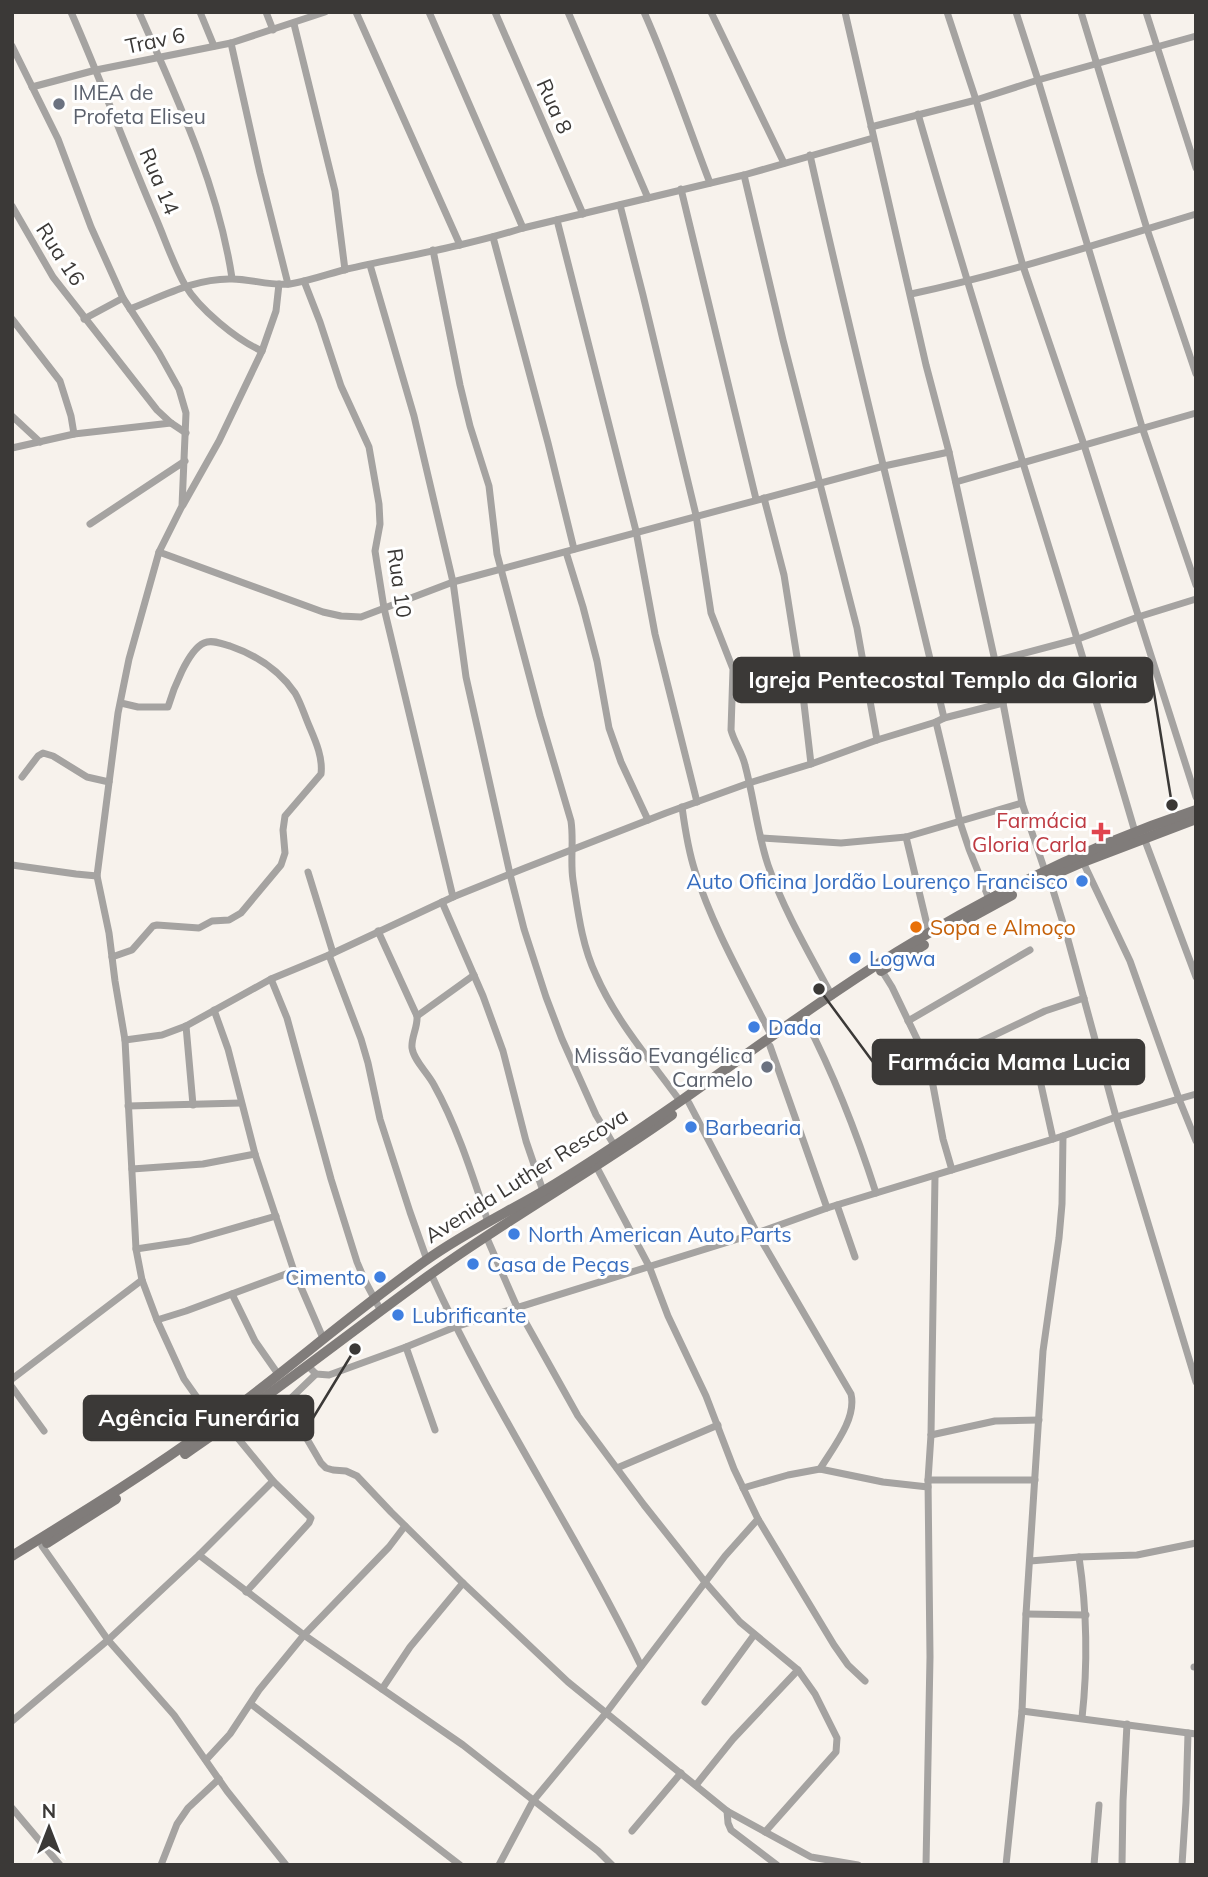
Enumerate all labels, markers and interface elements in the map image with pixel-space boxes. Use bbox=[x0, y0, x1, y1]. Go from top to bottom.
street label: Trav 6 bbox=[123, 21, 187, 59]
street label: Rua 8 bbox=[531, 75, 579, 137]
place label: IMEA de Profeta Eliseu bbox=[73, 79, 206, 129]
marker: IMEA de Profeta Eliseu bbox=[51, 96, 67, 112]
street label: Rua 14 bbox=[134, 144, 186, 219]
street label: Rua 16 bbox=[31, 218, 91, 290]
street label: Rua 10 bbox=[382, 547, 418, 619]
callout: Igreja Pentecostal Templo da Gloria bbox=[734, 658, 1152, 702]
text: Igreja Pentecostal Templo da Gloria bbox=[748, 665, 1138, 694]
place label: Farmácia Gloria Carla bbox=[972, 807, 1087, 857]
marker: Farmácia Gloria Carla bbox=[1093, 824, 1109, 840]
place label: Auto Oficina Jordão Lourenço Francisco bbox=[686, 868, 1068, 894]
marker: Auto Oficina Jordão Lourenço Francisco bbox=[1074, 873, 1090, 889]
place label: Sopa e Almoço bbox=[930, 914, 1076, 940]
marker: Sopa e Almoço bbox=[908, 919, 924, 935]
place label: Logwa bbox=[869, 945, 936, 971]
marker: Logwa bbox=[847, 950, 863, 966]
place label: Dada bbox=[768, 1014, 822, 1040]
marker: Dada bbox=[746, 1019, 762, 1035]
callout: Farmácia Mama Lucia bbox=[873, 1040, 1144, 1084]
place label: Missão Evangélica Carmelo bbox=[574, 1042, 753, 1092]
text: Farmácia Mama Lucia bbox=[888, 1047, 1130, 1076]
marker: Missão Evangélica Carmelo bbox=[759, 1059, 775, 1075]
street label: Avenida Luther Rescova bbox=[420, 1102, 632, 1248]
place label: Barbearia bbox=[705, 1114, 801, 1140]
marker: Barbearia bbox=[683, 1119, 699, 1135]
place label: North American Auto Parts bbox=[528, 1221, 792, 1247]
marker: North American Auto Parts bbox=[506, 1226, 522, 1242]
place label: Casa de Peças bbox=[487, 1251, 630, 1277]
marker: Casa de Peças bbox=[465, 1256, 481, 1272]
place label: Cimento bbox=[285, 1264, 366, 1290]
marker: Cimento bbox=[372, 1269, 388, 1285]
place label: Lubrificante bbox=[412, 1302, 527, 1328]
marker: Lubrificante bbox=[390, 1307, 406, 1323]
callout: Agência Funerária bbox=[84, 1396, 313, 1440]
text: Agência Funerária bbox=[98, 1403, 300, 1432]
north arrow bbox=[14, 1793, 84, 1863]
text: N bbox=[42, 1799, 56, 1823]

